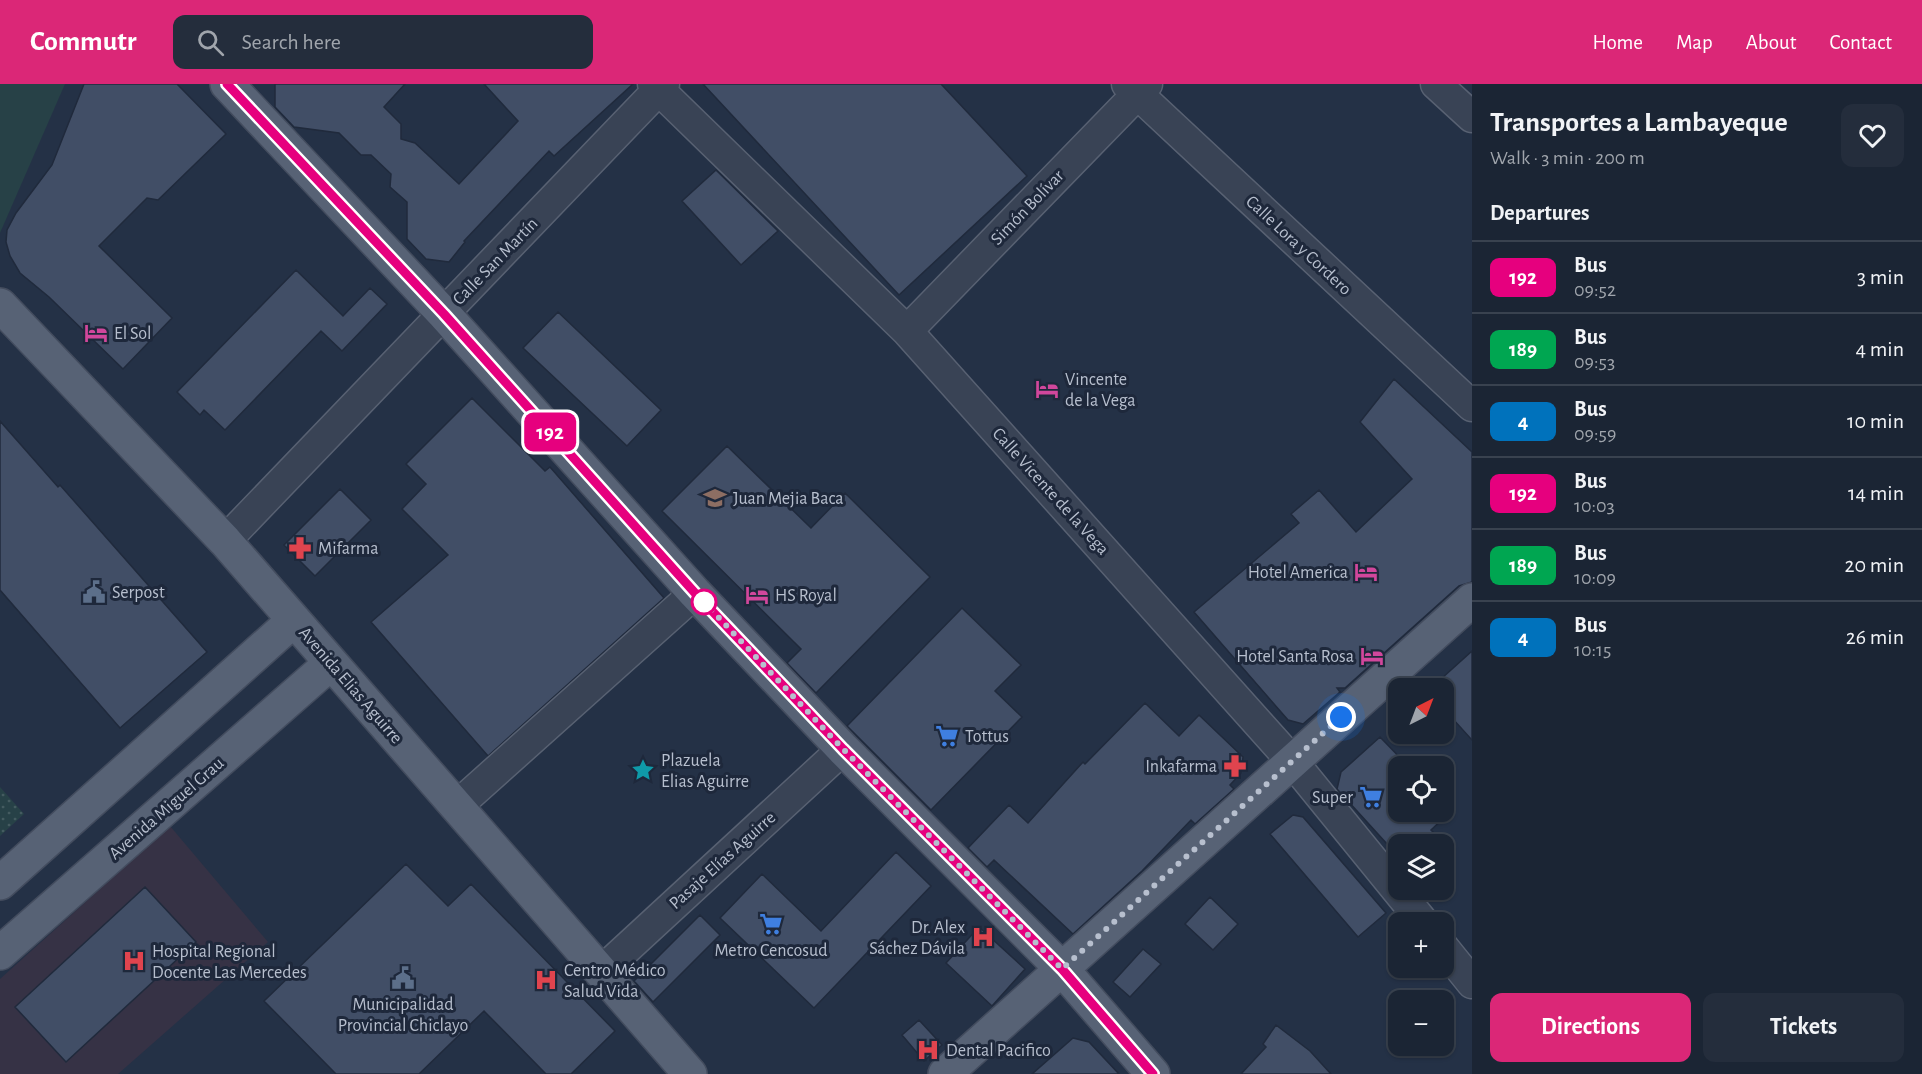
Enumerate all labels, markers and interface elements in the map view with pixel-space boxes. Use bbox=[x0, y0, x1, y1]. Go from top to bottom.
search box bbox=[173, 15, 593, 69]
icon: search bbox=[194, 26, 227, 59]
text: Commutr bbox=[30, 28, 137, 56]
text: Search here bbox=[242, 31, 341, 53]
text: Home bbox=[1592, 32, 1643, 53]
text: Map bbox=[1676, 32, 1713, 53]
text: About bbox=[1746, 32, 1796, 53]
text: Contact bbox=[1829, 32, 1892, 53]
button: heart bbox=[1841, 104, 1904, 167]
text: Transportes a Lambayeque bbox=[1490, 109, 1788, 137]
text: Walk · 3 min · 200 m bbox=[1490, 148, 1645, 168]
street label: Simón Bolívar bbox=[988, 167, 1068, 249]
street label: Calle Lora y Cordero bbox=[1242, 192, 1355, 299]
text: Departures bbox=[1490, 202, 1590, 224]
street label: Calle San Martín bbox=[450, 215, 542, 309]
text: Bus bbox=[1574, 254, 1607, 276]
text: 3 min bbox=[1857, 266, 1904, 288]
text: 192 bbox=[1509, 267, 1537, 288]
text: 09:52 bbox=[1574, 280, 1616, 300]
hotel icon: El Sol bbox=[83, 320, 109, 346]
place label: El Sol bbox=[114, 325, 152, 343]
text: Bus bbox=[1574, 326, 1607, 348]
text: 4 min bbox=[1856, 338, 1904, 360]
text: 189 bbox=[1509, 339, 1537, 360]
text: 09:53 bbox=[1574, 352, 1615, 372]
place label: Vincente de la Vega bbox=[1065, 371, 1136, 410]
hotel icon: Vincente de la Vega bbox=[1034, 376, 1060, 402]
text: Bus bbox=[1574, 398, 1607, 420]
text: 10 min bbox=[1847, 410, 1904, 432]
text: 4 bbox=[1518, 411, 1528, 432]
line badge: 192 bbox=[516, 412, 584, 452]
text: 192 bbox=[536, 422, 564, 443]
text: 09:59 bbox=[1574, 424, 1616, 444]
street label: Calle Vicente de la Vega bbox=[989, 425, 1112, 559]
text: Bus bbox=[1574, 470, 1607, 492]
text: 14 min bbox=[1848, 482, 1904, 504]
text: 192 bbox=[1509, 483, 1537, 504]
school or university icon: Juan Mejia Baca bbox=[702, 485, 728, 511]
place label: Juan Mejia Baca bbox=[733, 490, 844, 508]
text: 10:03 bbox=[1574, 496, 1615, 516]
pharmacy icon: Mifarma bbox=[287, 535, 313, 561]
place label: Mifarma bbox=[318, 540, 379, 558]
text: Bus bbox=[1574, 542, 1607, 564]
text: 20 min bbox=[1844, 554, 1904, 576]
text: 189 bbox=[1509, 555, 1537, 576]
hotel icon: Hotel America bbox=[1353, 559, 1379, 585]
place label: Hotel America bbox=[1248, 564, 1348, 582]
text: 10:09 bbox=[1574, 568, 1616, 588]
public building icon: Serpost bbox=[81, 579, 107, 605]
hotel icon: HS Royal bbox=[744, 582, 770, 608]
place label: Serpost bbox=[112, 584, 165, 602]
place label: HS Royal bbox=[775, 587, 837, 605]
unlabelled marker bbox=[691, 589, 717, 615]
text: Bus bbox=[1574, 614, 1607, 636]
street label: Avenida Elias Aguirre bbox=[295, 624, 406, 747]
text: 26 min bbox=[1846, 626, 1904, 648]
text: 4 bbox=[1518, 627, 1528, 648]
text: 10:15 bbox=[1574, 640, 1611, 660]
hotel icon: Hotel Santa Rosa bbox=[1359, 643, 1385, 669]
place label: Hotel Santa Rosa bbox=[1236, 648, 1354, 666]
north arrow bbox=[1388, 678, 1454, 744]
map controls bbox=[1388, 678, 1454, 1056]
your location bbox=[1326, 702, 1356, 732]
supermarket icon: Tottus bbox=[934, 723, 960, 749]
place label: Tottus bbox=[965, 728, 1009, 746]
place label: Plazuela Elias Aguirre bbox=[661, 752, 749, 791]
pharmacy icon: Inkafarma bbox=[1222, 753, 1248, 779]
street label: Avenida Miguel Grau bbox=[106, 754, 228, 863]
button: locate bbox=[1388, 756, 1454, 822]
place icon: Plazuela Elias Aguirre bbox=[630, 757, 656, 783]
place label: Inkafarma bbox=[1145, 758, 1217, 776]
supermarket icon: Super bbox=[1358, 784, 1384, 810]
place label: Super bbox=[1312, 789, 1353, 807]
street label: Pasaje Elías Aguirre bbox=[666, 808, 779, 913]
button: layers bbox=[1388, 834, 1454, 900]
supermarket icon: Metro Cencosud bbox=[758, 911, 784, 937]
button: + bbox=[1388, 912, 1454, 978]
place label: Dr. Alex Sáchez Dávila bbox=[869, 919, 965, 958]
hospital icon: Dr. Alex Sáchez Dávila bbox=[970, 924, 996, 950]
place label: Metro Cencosud bbox=[715, 942, 828, 960]
place label: Hospital Regional Docente Las Mercedes bbox=[152, 943, 307, 982]
hospital icon: Hospital Regional Docente Las Mercedes bbox=[121, 948, 147, 974]
place label: Centro Médico Salud Vida bbox=[564, 962, 666, 1001]
public building icon: Municipalidad Provincial Chiclayo bbox=[390, 965, 416, 991]
hospital icon: Centro Médico Salud Vida bbox=[533, 967, 559, 993]
button: − bbox=[1388, 990, 1454, 1056]
button: Directions bbox=[1490, 993, 1691, 1062]
button: Tickets bbox=[1703, 993, 1904, 1062]
place label: Municipalidad Provincial Chiclayo bbox=[338, 996, 468, 1035]
hospital icon: Dental Pacifico bbox=[915, 1037, 941, 1063]
place label: Dental Pacifico bbox=[946, 1042, 1051, 1060]

